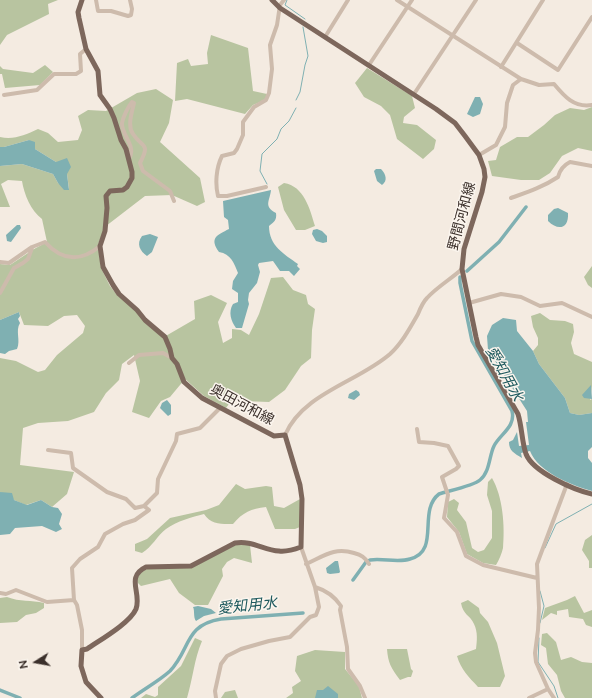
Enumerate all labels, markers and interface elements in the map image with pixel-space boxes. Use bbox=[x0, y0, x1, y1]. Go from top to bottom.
street label: 野間河和線 bbox=[445, 180, 479, 252]
water label: 愛知用水 bbox=[482, 343, 526, 405]
street label: 奥田河和線 bbox=[207, 381, 277, 429]
water label: 愛知用水 bbox=[216, 594, 278, 618]
north arrow bbox=[16, 642, 56, 682]
text: N bbox=[17, 659, 31, 670]

